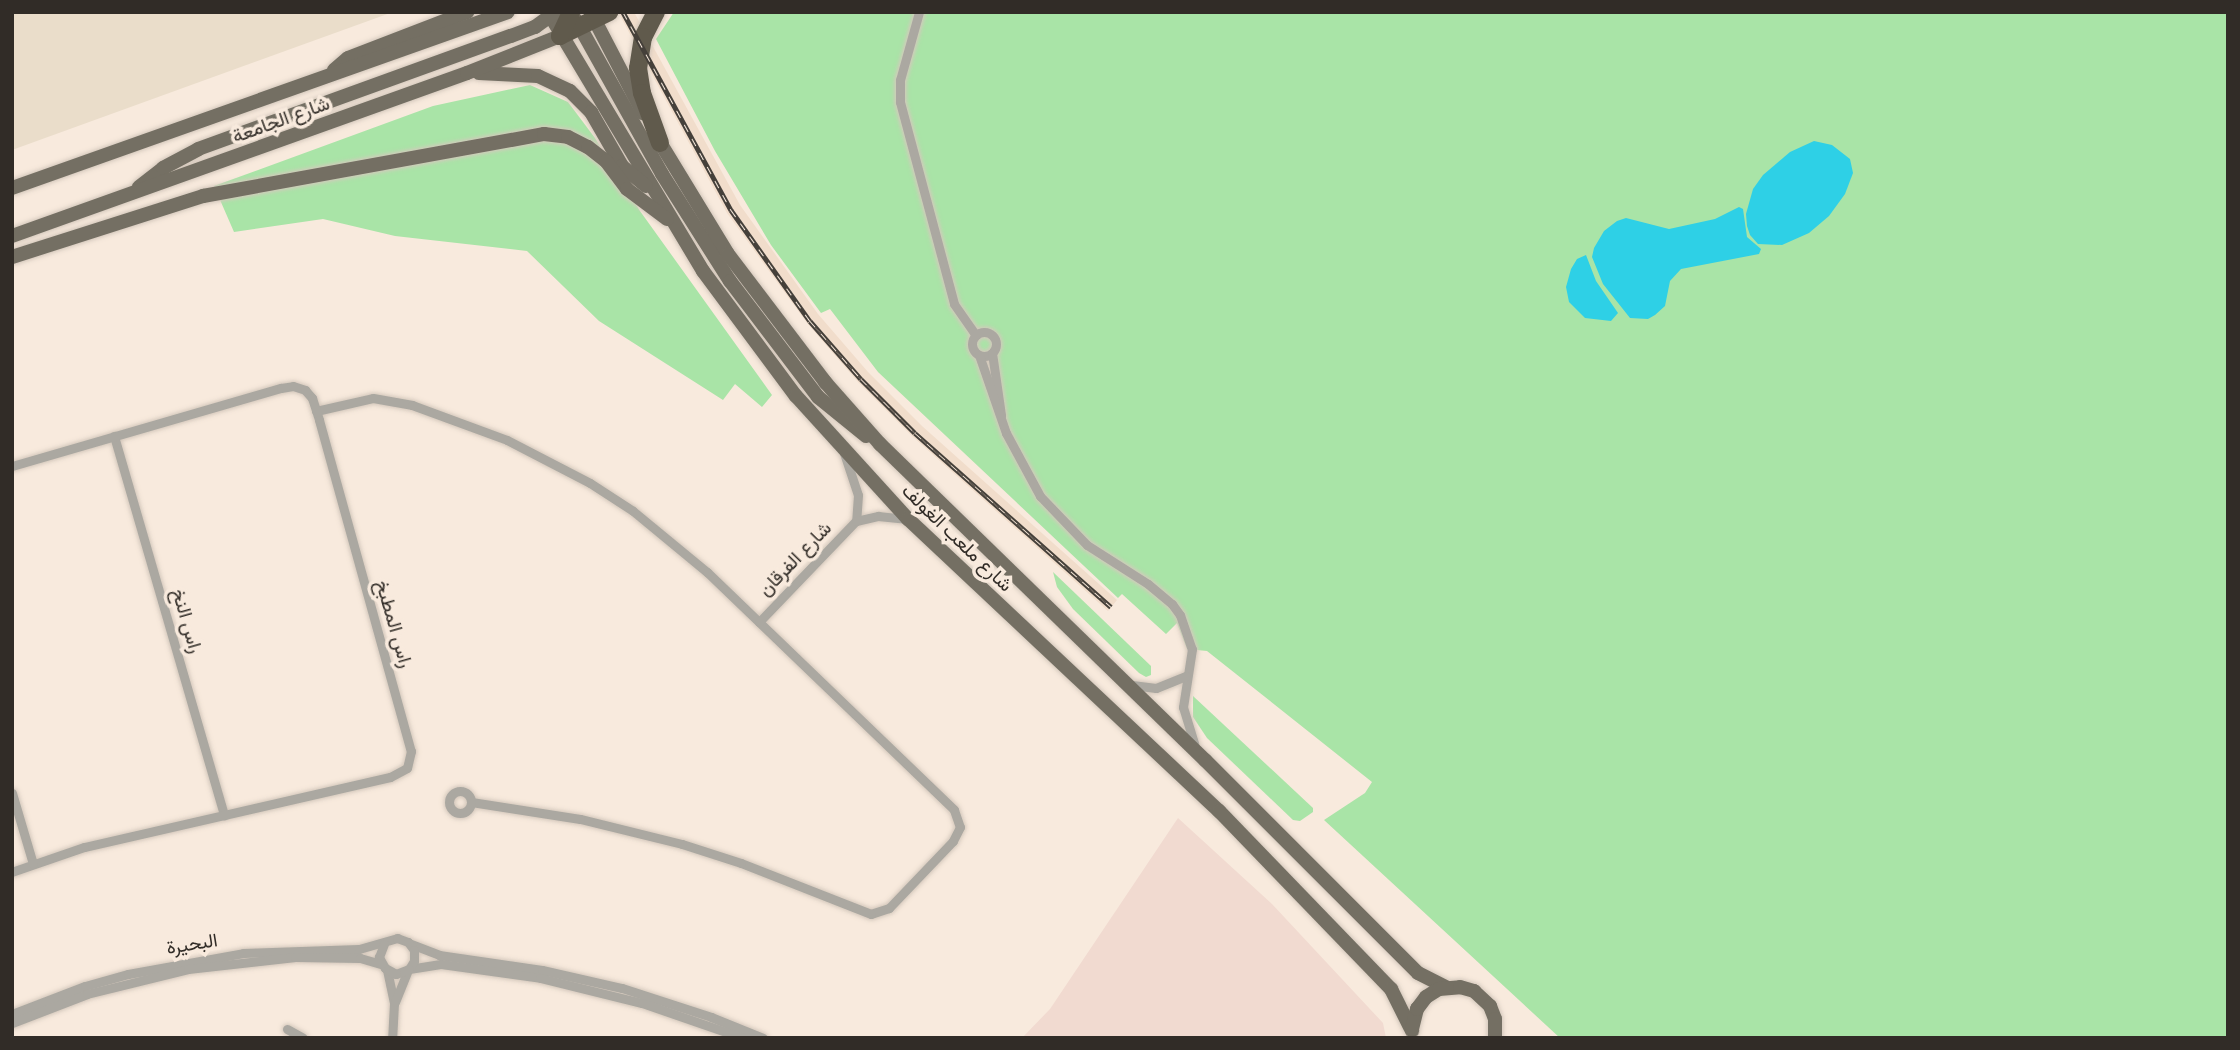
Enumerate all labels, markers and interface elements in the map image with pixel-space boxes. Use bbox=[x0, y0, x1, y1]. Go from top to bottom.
street label: شارع الجامعة bbox=[229, 92, 333, 148]
street label: شارع ملعب الغولف bbox=[897, 479, 1017, 597]
street label: شارع الفرقان bbox=[754, 517, 836, 601]
street label: راس المطبخ bbox=[371, 578, 417, 670]
street label: راس النخ bbox=[167, 586, 207, 656]
street label: البحيرة bbox=[165, 929, 219, 959]

